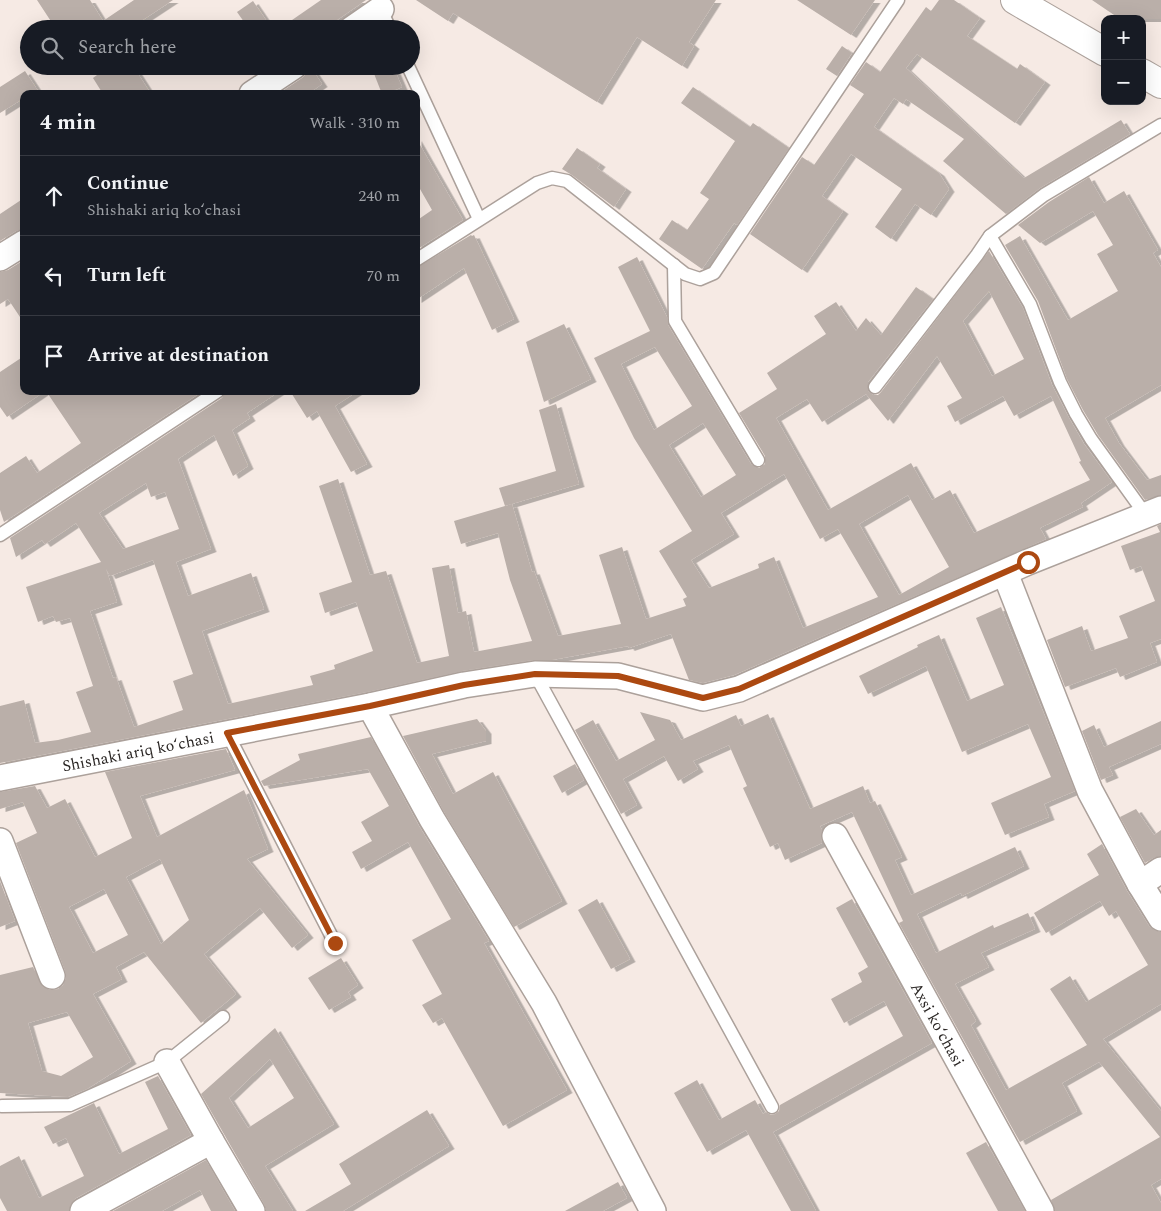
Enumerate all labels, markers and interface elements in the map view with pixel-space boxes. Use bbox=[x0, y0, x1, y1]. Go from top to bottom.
map controls bbox=[1101, 15, 1146, 105]
button: + bbox=[1101, 15, 1146, 60]
search box bbox=[20, 20, 420, 75]
text: Search here bbox=[78, 33, 177, 62]
icon: search bbox=[38, 34, 66, 62]
button: − bbox=[1101, 60, 1146, 105]
text: 4 min bbox=[40, 107, 96, 139]
text: Walk · 310 m bbox=[309, 111, 400, 135]
text: Continue bbox=[87, 169, 169, 198]
icon: ahead bbox=[40, 182, 68, 210]
text: 240 m bbox=[358, 184, 400, 208]
text: Shishaki ariq koʻchasi bbox=[87, 198, 241, 222]
text: Turn left bbox=[87, 261, 166, 290]
icon: left bbox=[40, 262, 68, 290]
text: 70 m bbox=[366, 264, 400, 288]
text: Arrive at destination bbox=[87, 341, 269, 370]
icon: arrive bbox=[40, 342, 68, 370]
route start bbox=[1017, 551, 1040, 574]
street label: Shishaki ariq koʻchasi bbox=[60, 725, 216, 778]
route end bbox=[324, 932, 347, 955]
street label: Axsi koʻchasi bbox=[904, 978, 970, 1071]

